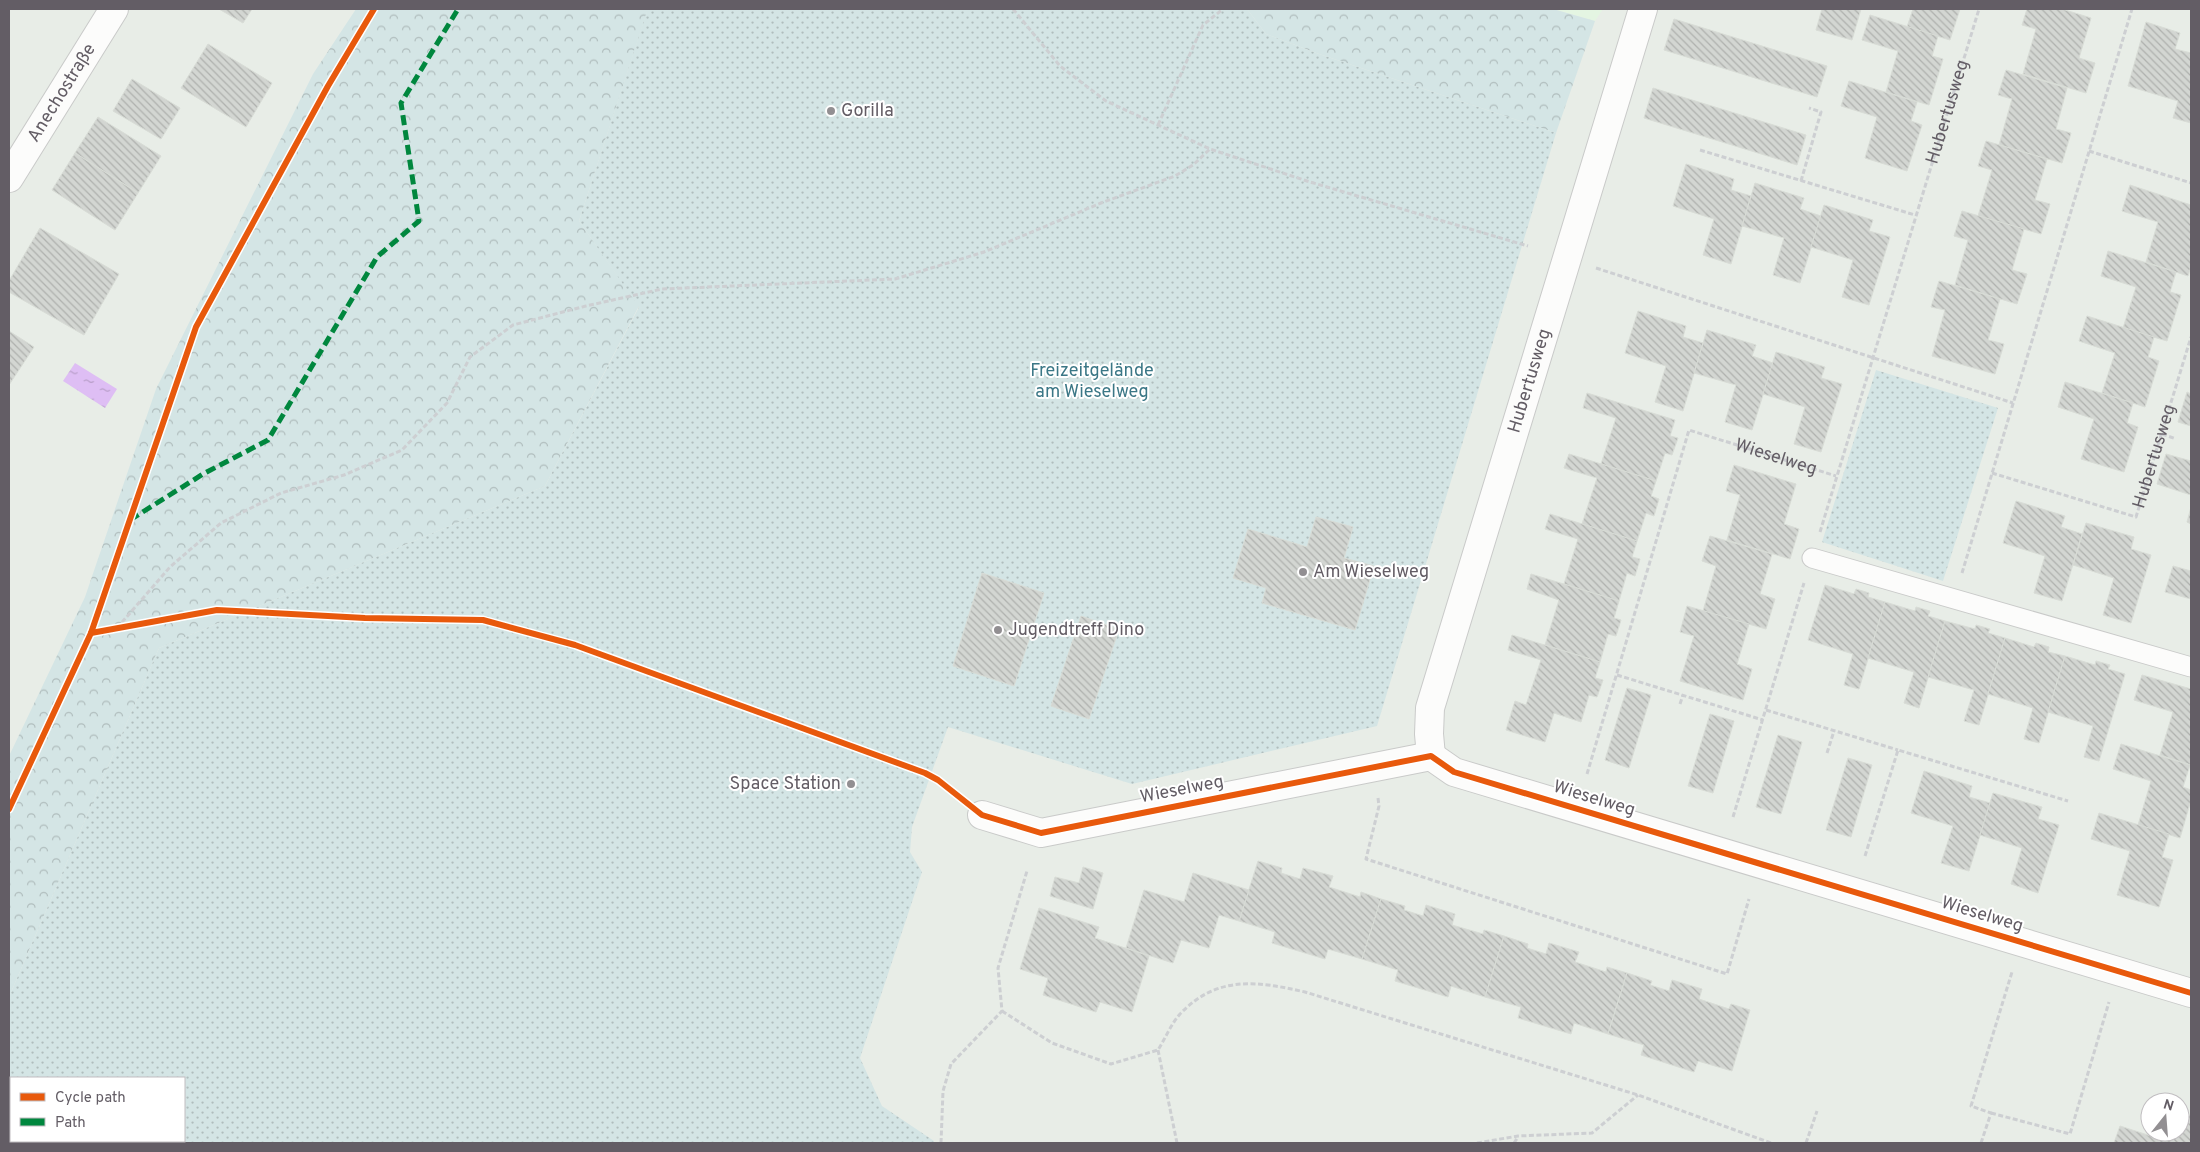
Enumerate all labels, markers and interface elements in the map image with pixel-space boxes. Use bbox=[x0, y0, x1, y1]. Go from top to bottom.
street label: Anechostraße bbox=[22, 39, 101, 147]
street label: Hubertusweg bbox=[1921, 57, 1974, 167]
place label: Gorilla bbox=[841, 100, 894, 123]
marker: Gorilla bbox=[825, 105, 837, 117]
street label: Hubertusweg bbox=[1503, 326, 1556, 436]
park label: Freizeitgelände am Wieselweg bbox=[1030, 360, 1154, 404]
street label: Hubertusweg bbox=[2128, 401, 2181, 511]
street label: Wieselweg bbox=[1732, 434, 1820, 481]
place label: Am Wieselweg bbox=[1313, 561, 1429, 584]
marker: Am Wieselweg bbox=[1297, 566, 1309, 578]
place label: Jugendtreff Dino bbox=[1008, 619, 1144, 642]
marker: Jugendtreff Dino bbox=[992, 624, 1004, 636]
street label: Wieselweg bbox=[1138, 771, 1226, 809]
place label: Space Station bbox=[729, 773, 841, 796]
street label: Wieselweg bbox=[1550, 776, 1638, 822]
marker: Space Station bbox=[845, 778, 857, 790]
street label: Wieselweg bbox=[1938, 892, 2026, 938]
legend bbox=[10, 1077, 185, 1142]
text: Cycle path bbox=[55, 1089, 126, 1108]
north arrow bbox=[2140, 1092, 2190, 1142]
text: N bbox=[2161, 1096, 2176, 1116]
text: Path bbox=[55, 1114, 86, 1133]

